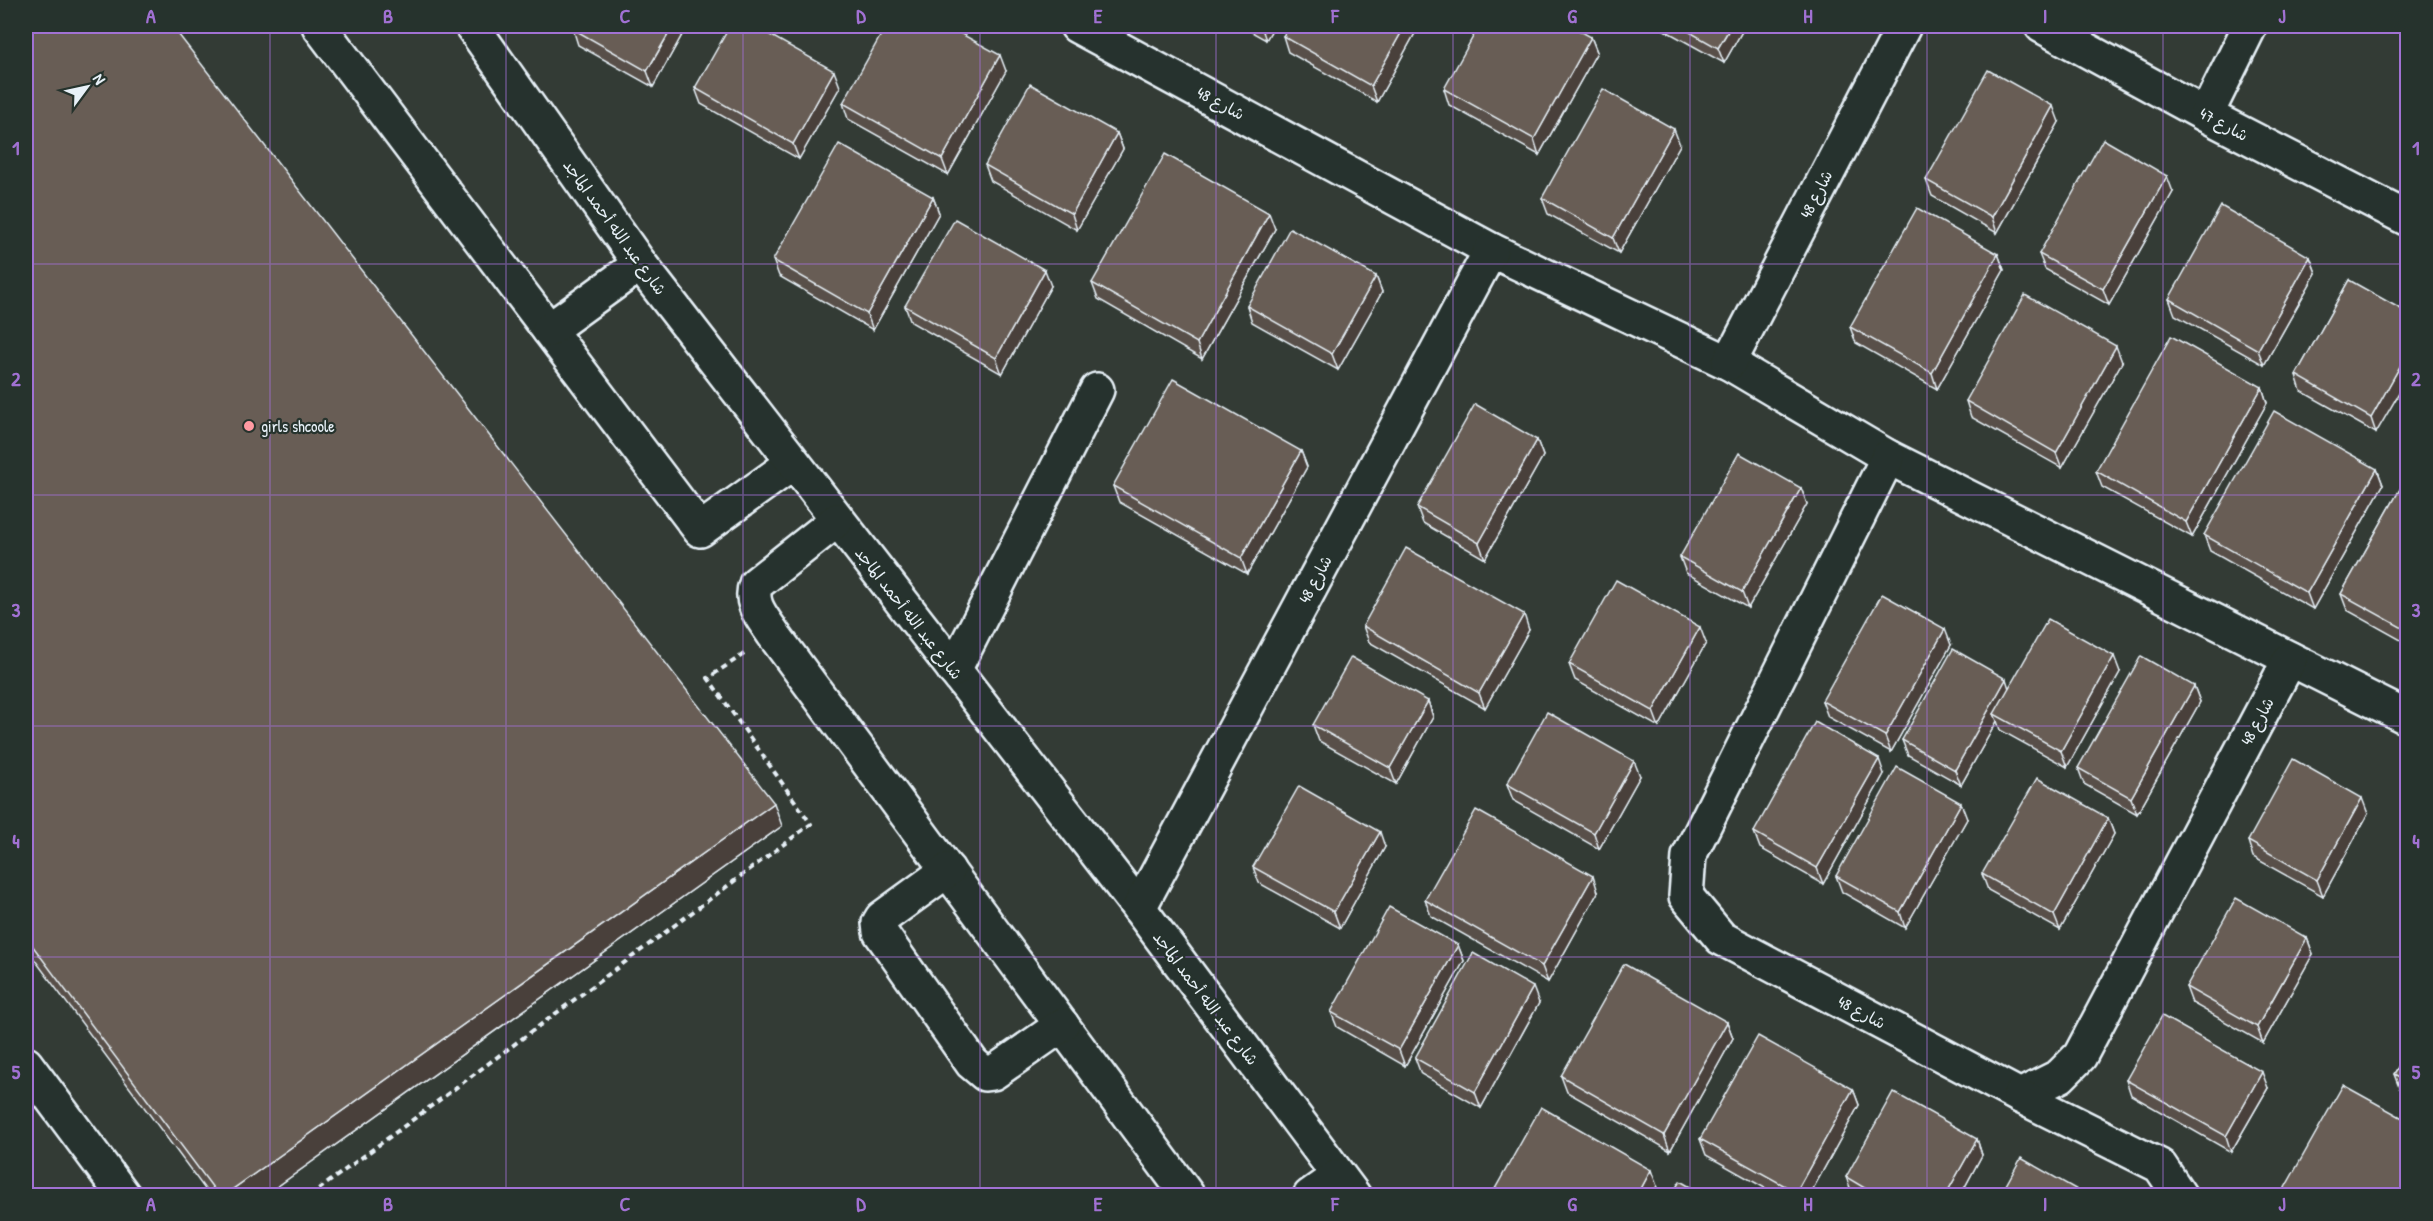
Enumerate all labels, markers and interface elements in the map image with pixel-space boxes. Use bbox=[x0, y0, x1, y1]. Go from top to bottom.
text: A bbox=[146, 2, 156, 29]
text: B bbox=[383, 2, 393, 29]
text: C bbox=[620, 2, 631, 29]
text: D bbox=[856, 2, 866, 29]
text: E bbox=[1094, 2, 1103, 29]
text: F bbox=[1330, 2, 1340, 29]
text: G bbox=[1567, 2, 1577, 29]
text: H bbox=[1803, 2, 1813, 29]
text: I bbox=[2043, 2, 2047, 29]
text: J bbox=[2278, 2, 2286, 29]
north arrow bbox=[57, 57, 117, 117]
text: N bbox=[88, 69, 111, 89]
street label: شارع 48 bbox=[1193, 81, 1249, 126]
street label: شارع 47 bbox=[2195, 102, 2252, 147]
text: 1 bbox=[12, 134, 20, 161]
text: 1 bbox=[2412, 134, 2420, 161]
street label: شارع عبد الله أحمد الماجد bbox=[558, 155, 672, 300]
street label: شارع 48 bbox=[1795, 166, 1838, 222]
text: 2 bbox=[11, 365, 21, 392]
text: 2 bbox=[2411, 365, 2421, 392]
place label: girls shcoole bbox=[261, 415, 335, 437]
marker: girls shcoole bbox=[242, 419, 256, 433]
street label: شارع عبد الله أحمد الماجد bbox=[850, 542, 968, 684]
street label: شارع 48 bbox=[1293, 551, 1338, 607]
text: 3 bbox=[12, 596, 21, 623]
text: 3 bbox=[2412, 596, 2421, 623]
street label: شارع 48 bbox=[2235, 693, 2280, 749]
text: 4 bbox=[12, 827, 20, 854]
text: 4 bbox=[2412, 827, 2420, 854]
street label: شارع عبد الله أحمد الماجد bbox=[1148, 926, 1264, 1070]
street label: شارع 48 bbox=[1834, 990, 1890, 1035]
text: 5 bbox=[12, 1058, 21, 1085]
text: 5 bbox=[2412, 1058, 2421, 1085]
text: A bbox=[146, 1190, 156, 1217]
text: B bbox=[383, 1190, 393, 1217]
text: C bbox=[620, 1190, 631, 1217]
text: D bbox=[856, 1190, 866, 1217]
text: E bbox=[1094, 1190, 1103, 1217]
text: F bbox=[1330, 1190, 1340, 1217]
text: G bbox=[1567, 1190, 1577, 1217]
text: H bbox=[1803, 1190, 1813, 1217]
text: I bbox=[2043, 1190, 2047, 1217]
text: J bbox=[2278, 1190, 2286, 1217]

